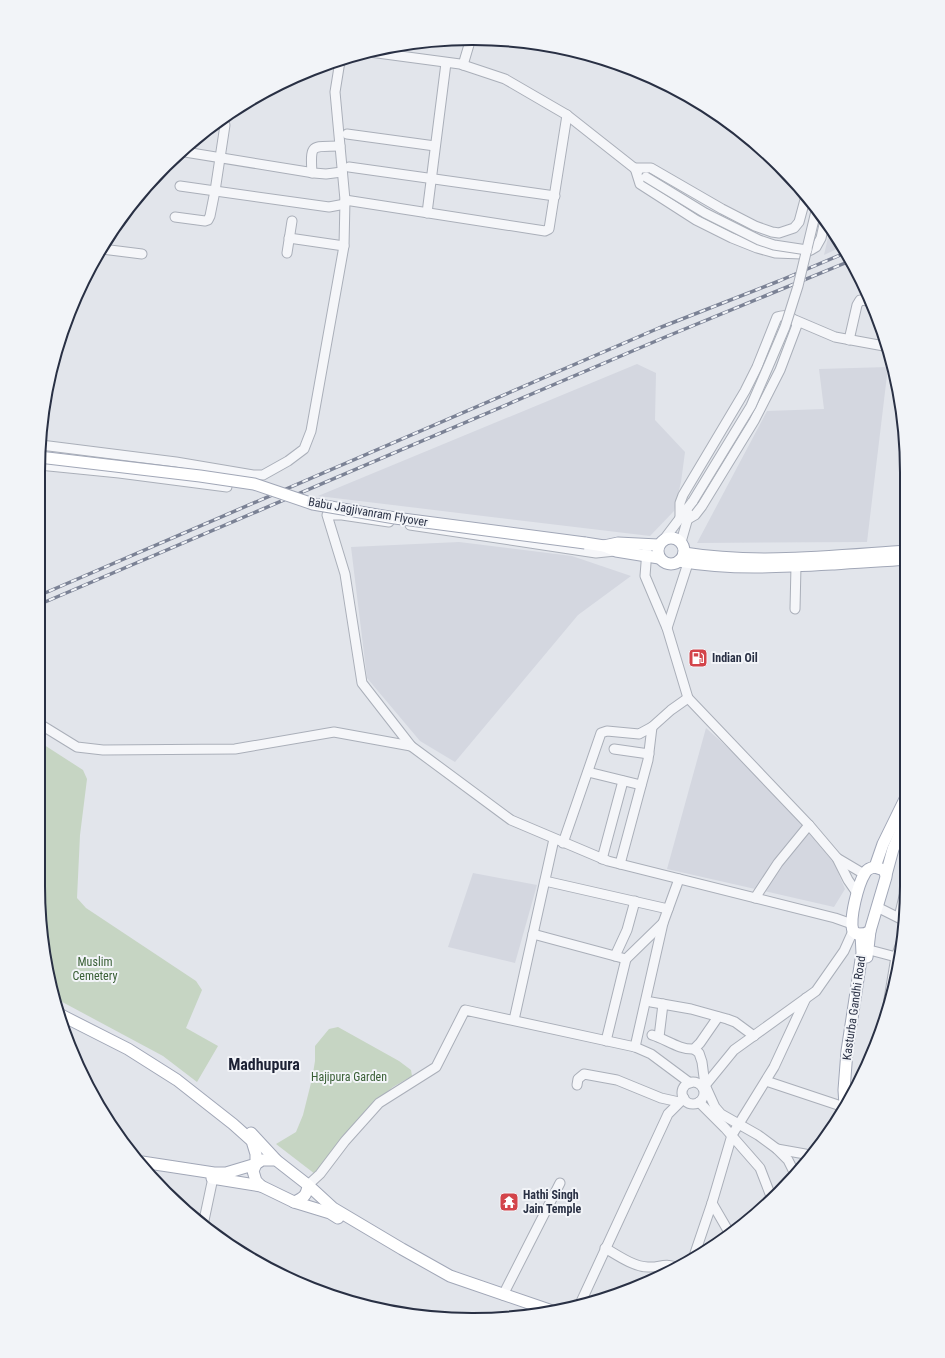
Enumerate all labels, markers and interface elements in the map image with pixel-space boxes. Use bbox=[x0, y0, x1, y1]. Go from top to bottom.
street label: Babu Jagjivanram Flyover bbox=[307, 495, 429, 529]
fuel station icon: Indian Oil bbox=[687, 647, 709, 669]
place label: Indian Oil bbox=[712, 651, 758, 665]
park label: Muslim Cemetery bbox=[72, 955, 118, 983]
street label: Kasturba Gandhi Road bbox=[840, 955, 868, 1061]
district label: Madhupura bbox=[228, 1055, 300, 1074]
park label: Hajipura Garden bbox=[311, 1070, 387, 1084]
place label: Hathi Singh Jain Temple bbox=[523, 1188, 581, 1216]
temple icon: Hathi Singh Jain Temple bbox=[498, 1191, 520, 1213]

